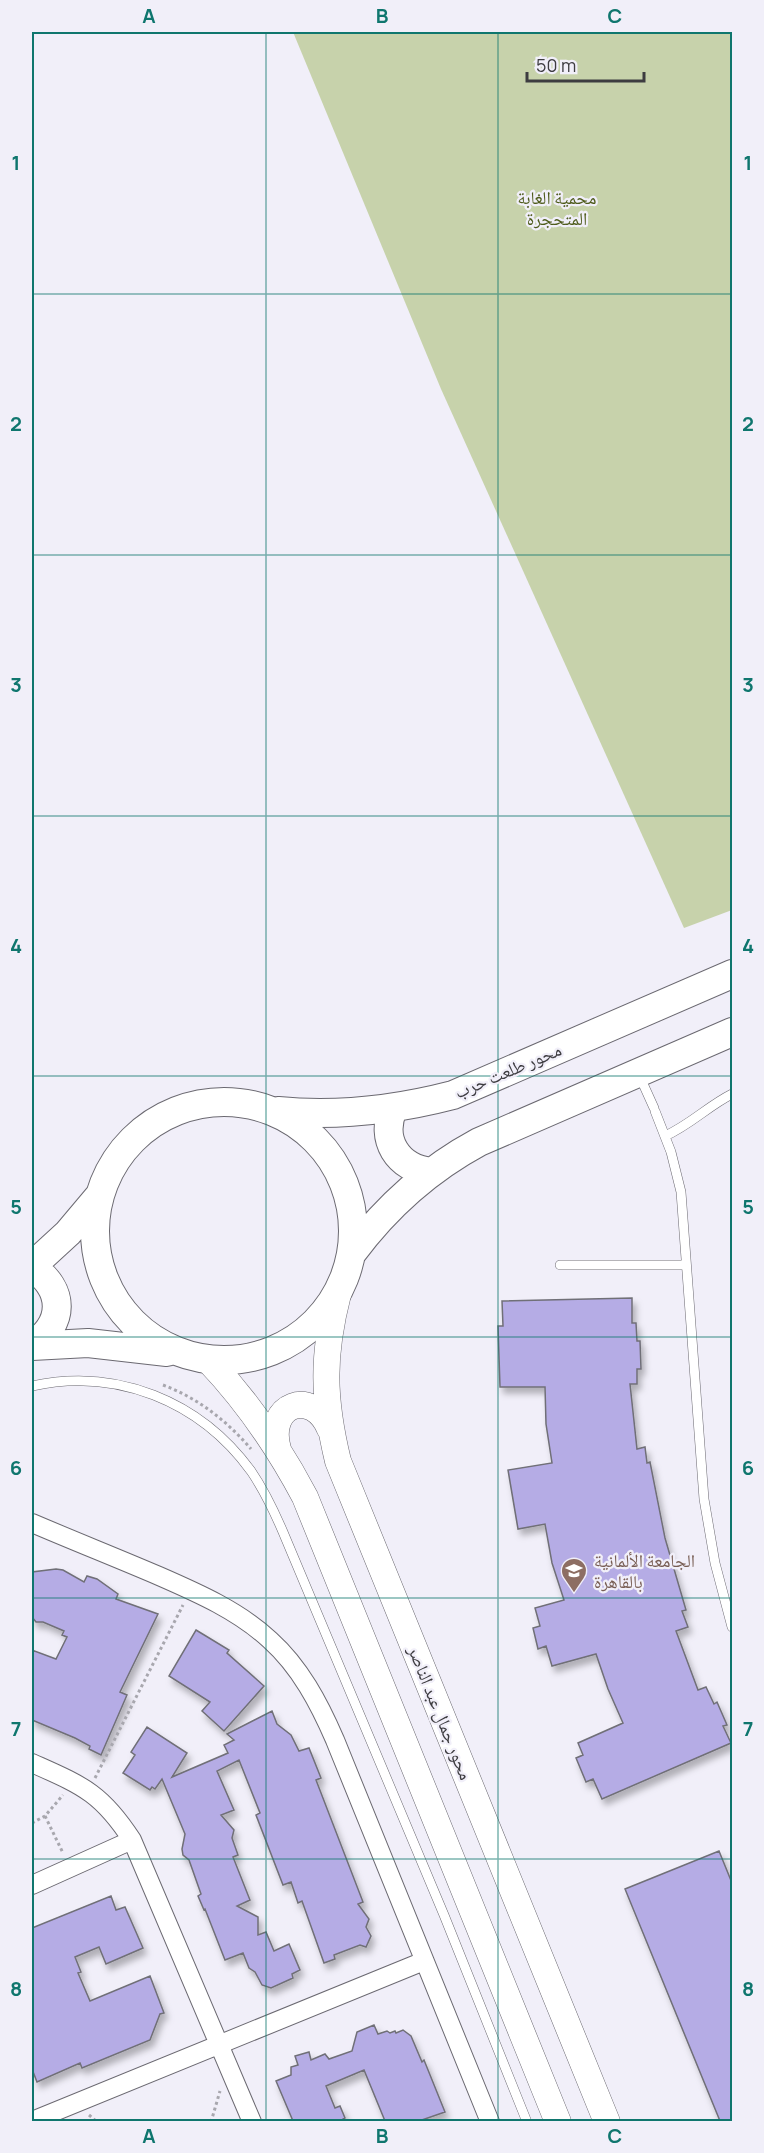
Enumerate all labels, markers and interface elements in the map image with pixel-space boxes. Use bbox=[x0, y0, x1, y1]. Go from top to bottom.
text: A bbox=[142, 2, 156, 29]
text: B bbox=[376, 2, 389, 29]
text: C bbox=[608, 2, 622, 29]
scale bar bbox=[527, 45, 644, 83]
text: 50 m bbox=[536, 53, 576, 77]
text: 1 bbox=[12, 149, 20, 176]
text: 1 bbox=[744, 149, 752, 176]
park label: محمية الغابة المتحجرة bbox=[517, 185, 597, 230]
text: 2 bbox=[10, 410, 22, 437]
text: 2 bbox=[742, 410, 754, 437]
text: 3 bbox=[10, 671, 22, 698]
text: 3 bbox=[742, 671, 754, 698]
text: 4 bbox=[10, 932, 22, 959]
text: 4 bbox=[742, 932, 754, 959]
street label: محور طلعت حرب bbox=[451, 1037, 565, 1103]
text: 5 bbox=[10, 1193, 22, 1220]
text: 5 bbox=[742, 1193, 754, 1220]
text: 6 bbox=[10, 1454, 22, 1481]
text: 6 bbox=[742, 1454, 754, 1481]
place label: الجامعة الألمانية بالقاهرة bbox=[594, 1548, 695, 1593]
school or university icon: الجامعة الألمانية بالقاهرة bbox=[559, 1556, 589, 1594]
street label: محور جمال عبد الناصر bbox=[403, 1641, 479, 1783]
text: 7 bbox=[11, 1715, 21, 1742]
text: 7 bbox=[743, 1715, 753, 1742]
text: 8 bbox=[10, 1975, 22, 2002]
text: 8 bbox=[742, 1975, 754, 2002]
text: A bbox=[142, 2122, 156, 2149]
text: B bbox=[376, 2122, 389, 2149]
text: C bbox=[608, 2122, 622, 2149]

